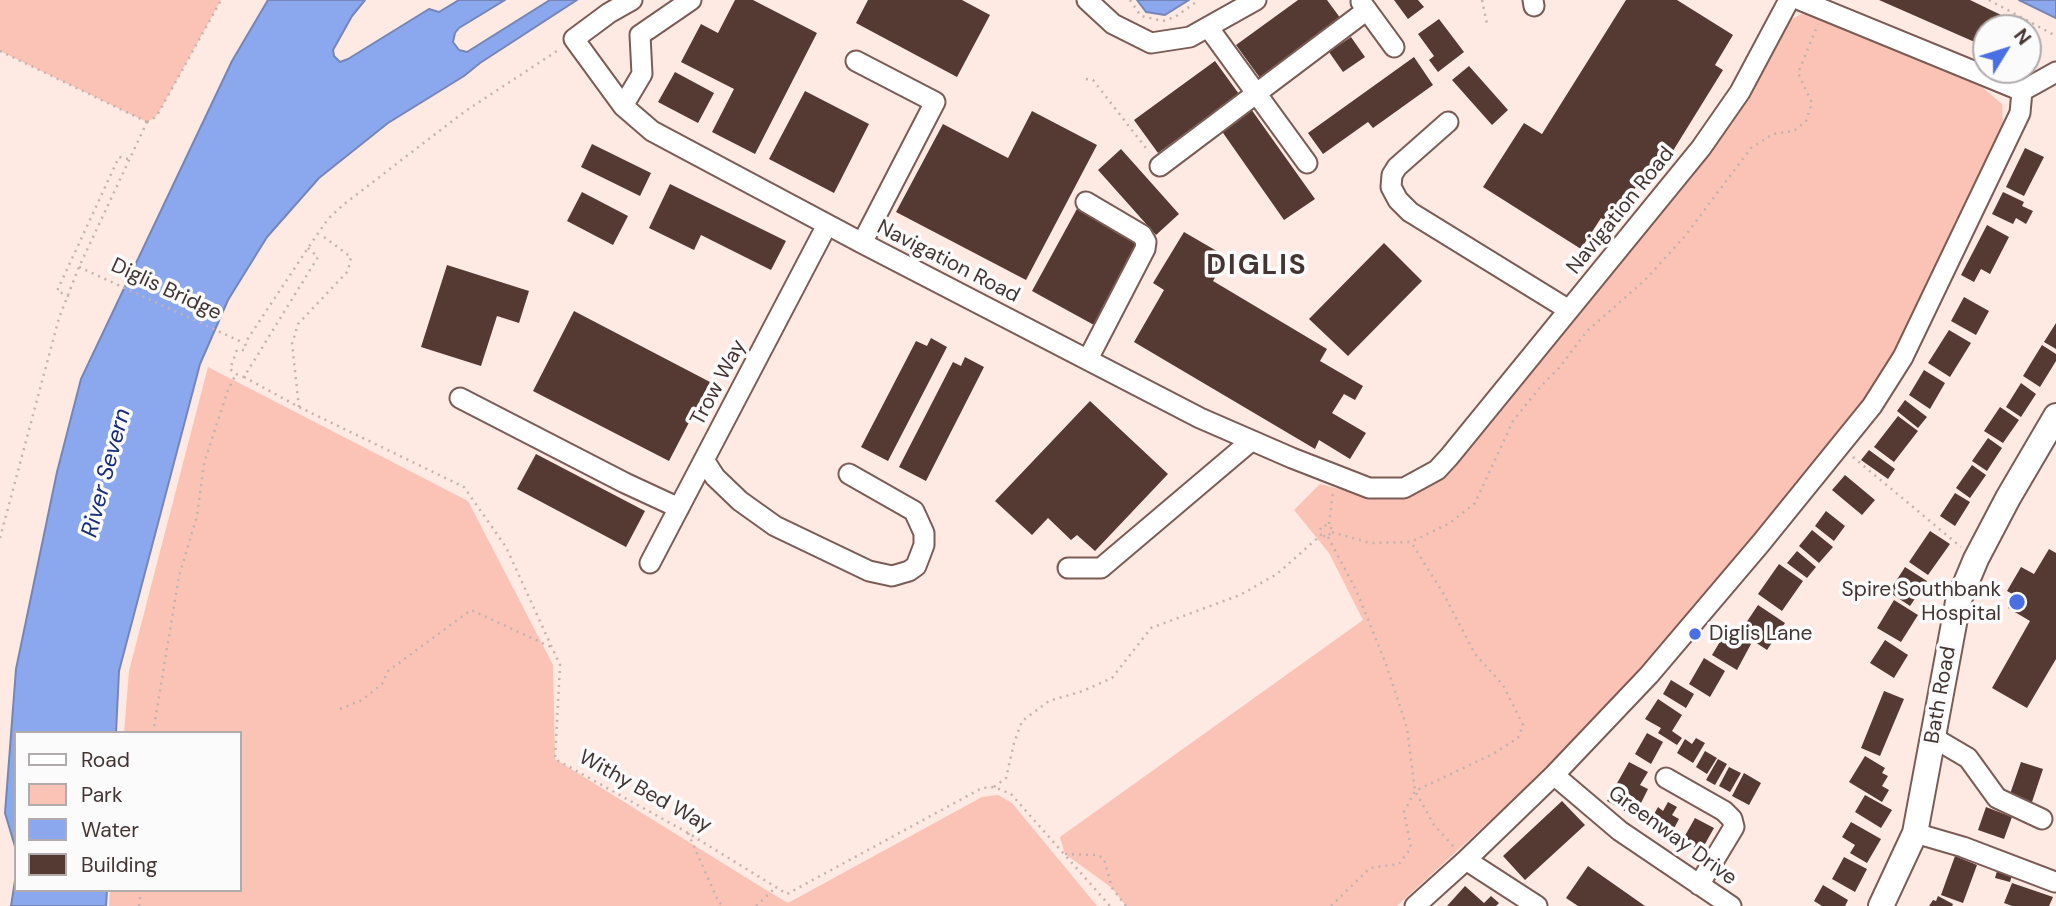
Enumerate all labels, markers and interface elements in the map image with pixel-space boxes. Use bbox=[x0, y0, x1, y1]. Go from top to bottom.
north arrow bbox=[1972, 14, 2042, 84]
text: N bbox=[2008, 24, 2036, 50]
street label: Navigation Road bbox=[1562, 142, 1680, 280]
street label: Navigation Road bbox=[872, 215, 1024, 309]
district label: DIGLIS bbox=[1207, 250, 1307, 284]
street label: Diglis Bridge bbox=[107, 253, 225, 327]
street label: Trow Way bbox=[686, 336, 752, 430]
water label: River Severn bbox=[77, 405, 137, 541]
place label: Spire Southbank Hospital bbox=[1842, 577, 2001, 627]
marker: Spire Southbank Hospital bbox=[2007, 592, 2027, 612]
place label: Diglis Lane bbox=[1709, 621, 1813, 647]
marker: Diglis Lane bbox=[1687, 626, 1703, 642]
street label: Bath Road bbox=[1920, 644, 1962, 746]
legend bbox=[14, 731, 242, 892]
street label: Withy Bed Way bbox=[574, 745, 716, 839]
text: Road bbox=[81, 746, 130, 774]
text: Park bbox=[81, 781, 122, 809]
street label: Greenway Drive bbox=[1603, 781, 1741, 891]
text: Water bbox=[81, 816, 139, 844]
text: Building bbox=[81, 851, 157, 879]

